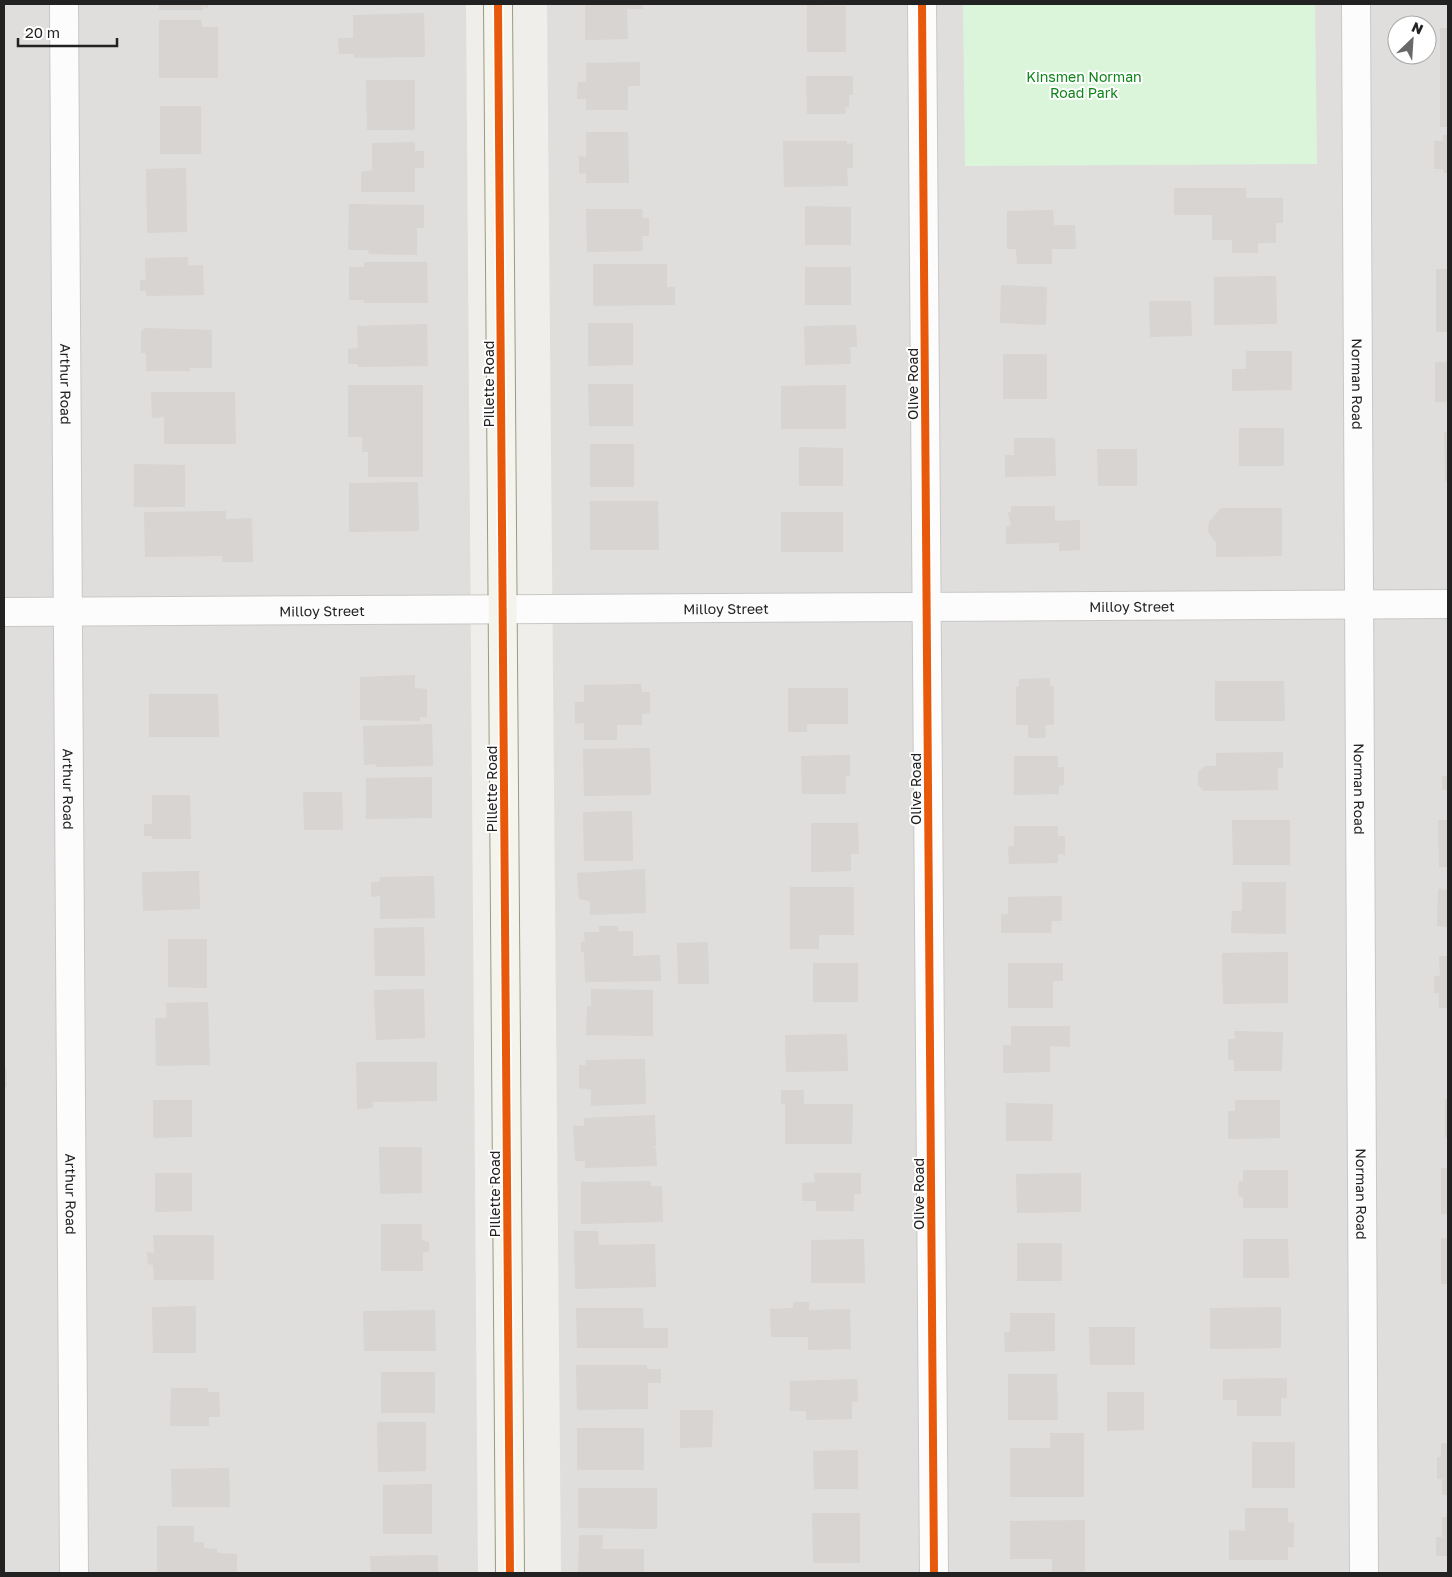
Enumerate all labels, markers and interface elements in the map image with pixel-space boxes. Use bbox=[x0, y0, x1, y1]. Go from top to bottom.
scale bar bbox=[18, 15, 116, 47]
north arrow bbox=[1387, 15, 1437, 65]
text: N bbox=[1409, 18, 1426, 38]
text: 20 m bbox=[25, 23, 60, 41]
park label: Kinsmen Norman Road Park bbox=[1026, 68, 1142, 101]
street label: Norman Road bbox=[1349, 338, 1367, 430]
street label: Pillette Road bbox=[480, 341, 497, 427]
street label: Arthur Road bbox=[58, 343, 75, 425]
street label: Olive Road bbox=[904, 348, 921, 420]
street label: Milloy Street bbox=[1089, 597, 1175, 614]
street label: Milloy Street bbox=[683, 599, 769, 617]
street label: Milloy Street bbox=[279, 602, 365, 619]
street label: Norman Road bbox=[1351, 743, 1369, 835]
street label: Pillette Road bbox=[483, 746, 500, 832]
street label: Arthur Road bbox=[60, 748, 78, 830]
street label: Olive Road bbox=[907, 753, 924, 825]
street label: Norman Road bbox=[1353, 1148, 1371, 1240]
street label: Pillette Road bbox=[486, 1151, 503, 1237]
street label: Arthur Road bbox=[63, 1153, 80, 1235]
street label: Olive Road bbox=[910, 1158, 927, 1230]

